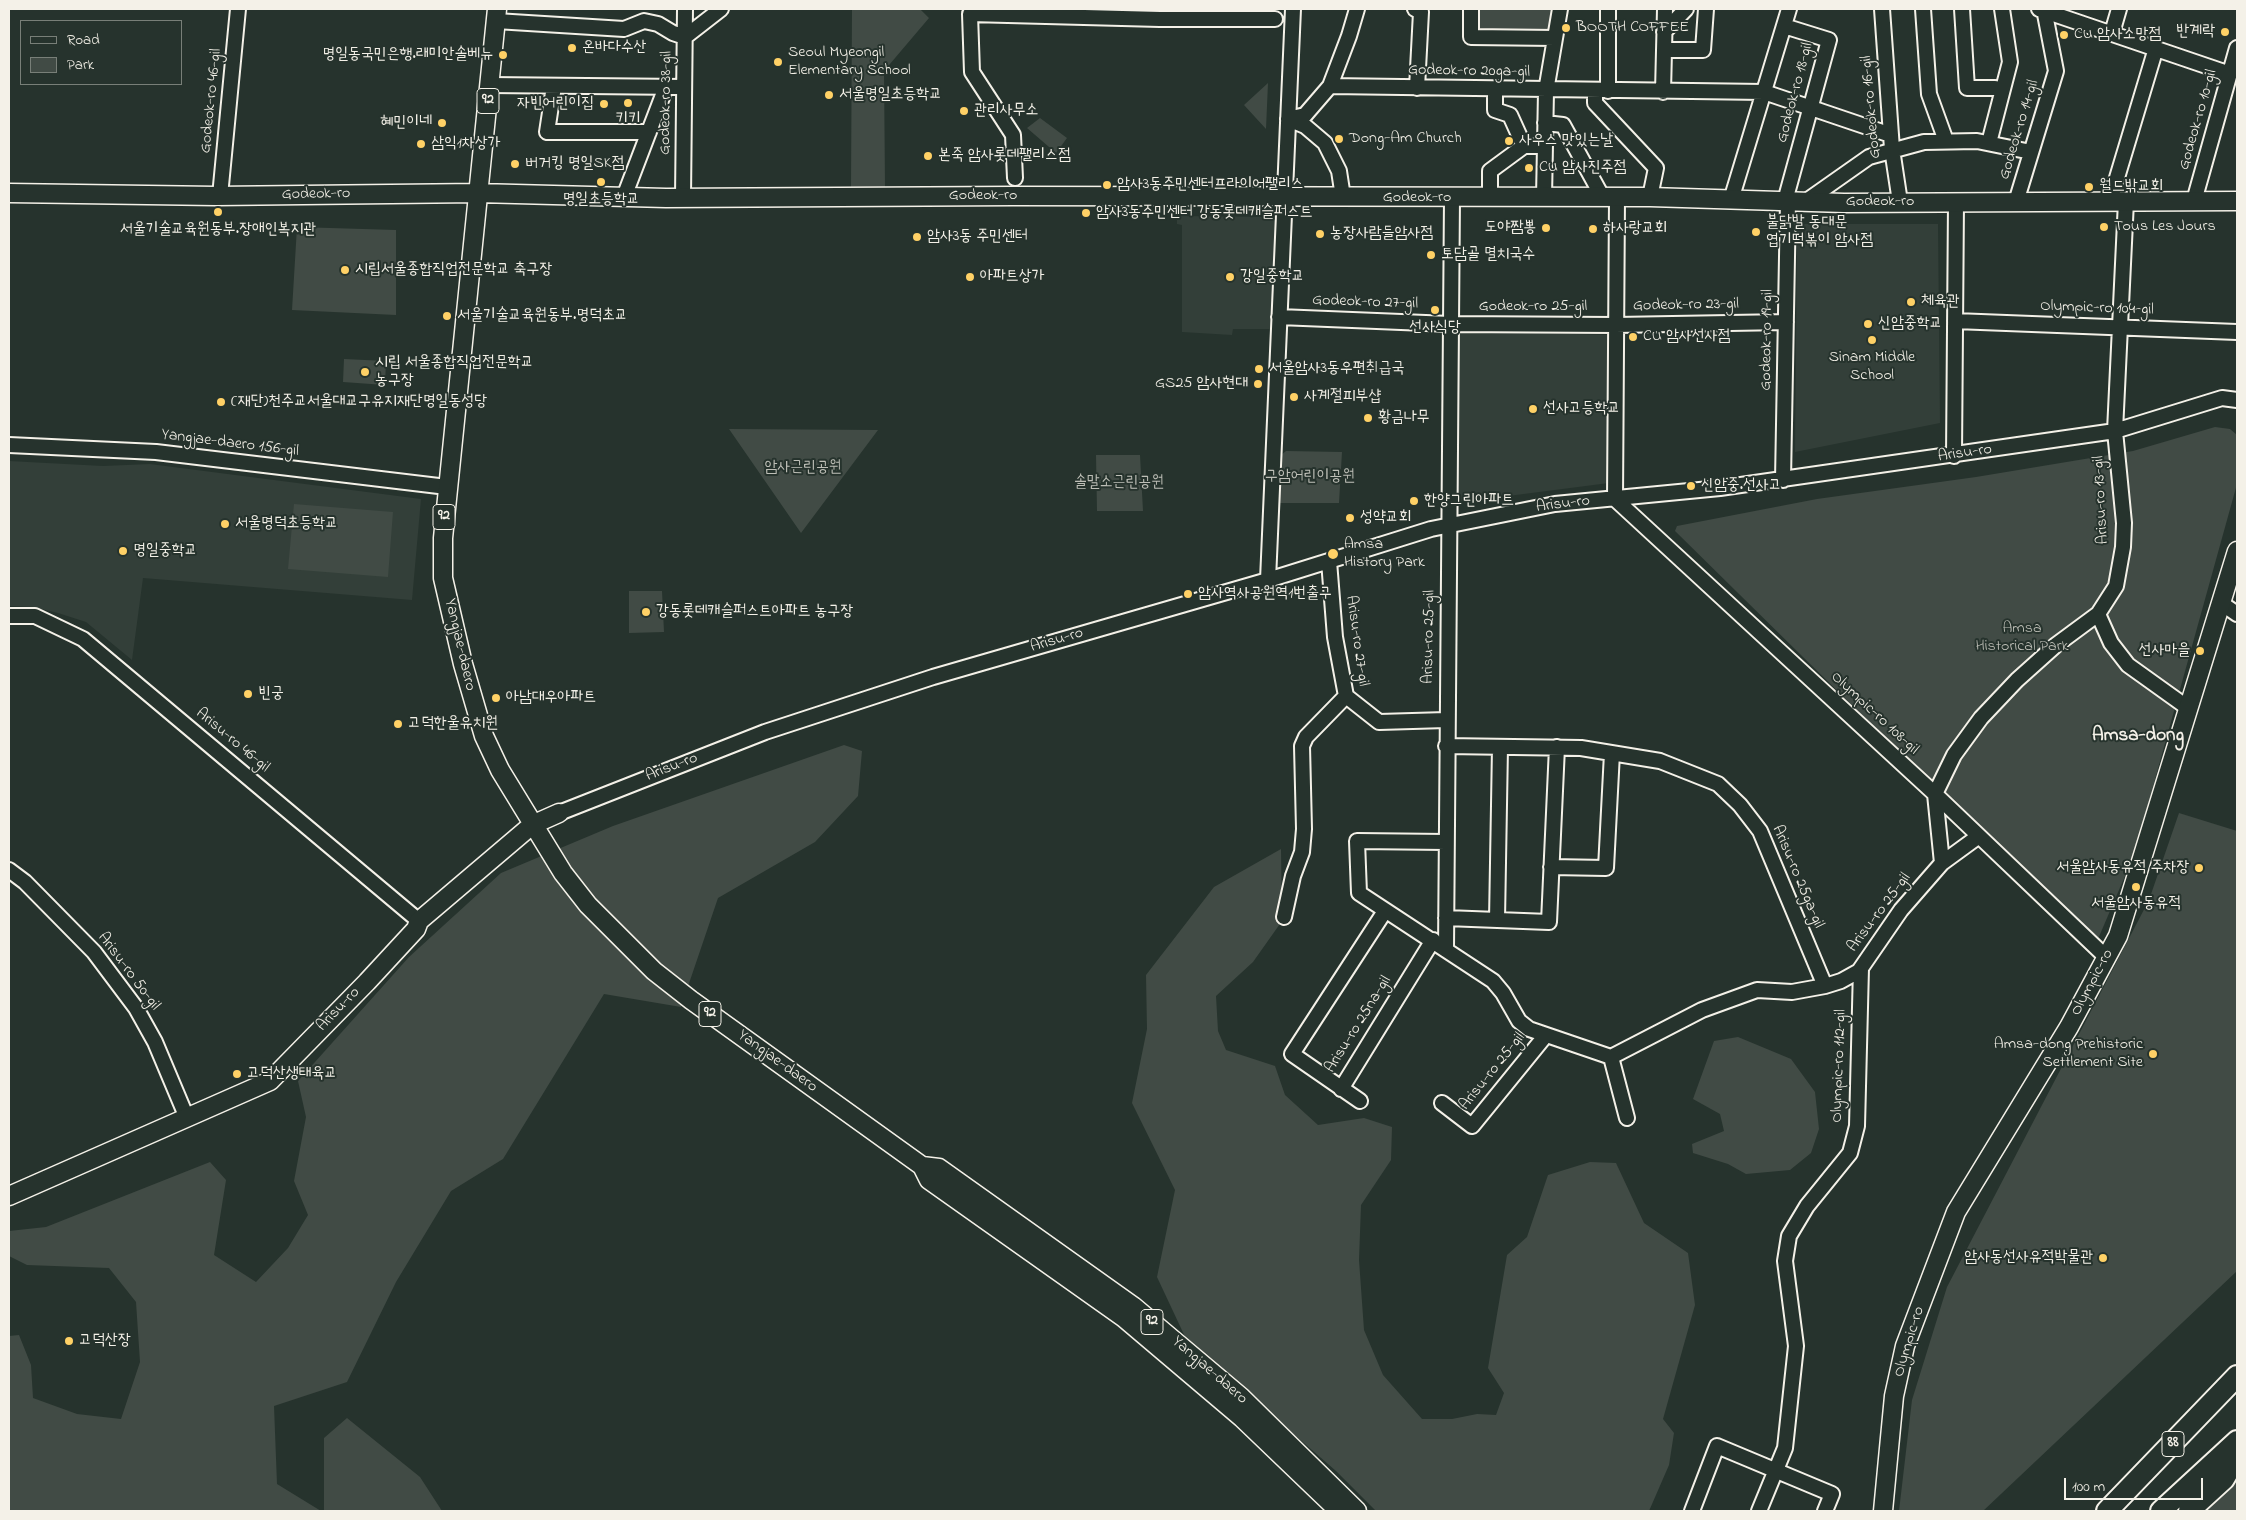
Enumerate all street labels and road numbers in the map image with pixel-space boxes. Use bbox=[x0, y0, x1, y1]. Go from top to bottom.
street label: Godeok-ro 18-gil bbox=[1773, 41, 1819, 145]
street label: Godeok-ro 46-gil bbox=[197, 48, 227, 154]
street label: Godeok-ro 38-gil bbox=[656, 51, 678, 155]
street label: Godeok-ro 16-gil bbox=[1858, 55, 1886, 159]
street label: Godeok-ro 20ga-gil bbox=[1408, 61, 1530, 83]
street label: Godeok-ro 10-gil bbox=[2176, 68, 2222, 172]
street label: Godeok-ro 14-gil bbox=[1996, 78, 2044, 182]
road number: 92 bbox=[477, 88, 499, 114]
street label: Godeok-ro bbox=[282, 185, 350, 205]
street label: Godeok-ro bbox=[949, 186, 1017, 206]
street label: Godeok-ro bbox=[1383, 188, 1451, 208]
street label: Godeok-ro bbox=[1846, 192, 1914, 212]
street label: Godeok-ro 19-gil bbox=[1758, 289, 1778, 391]
street label: Godeok-ro 27-gil bbox=[1312, 292, 1418, 314]
street label: Godeok-ro 23-gil bbox=[1633, 295, 1739, 317]
street label: Godeok-ro 25-gil bbox=[1479, 297, 1587, 317]
street label: Olympic-ro 104-gil bbox=[2040, 297, 2154, 321]
street label: Yangjae-daero 156-gil bbox=[160, 426, 300, 462]
street label: Arisu-ro bbox=[1937, 441, 1993, 467]
street label: Arisu-ro 13-gil bbox=[2090, 455, 2114, 545]
street label: Arisu-ro bbox=[1535, 492, 1591, 518]
road number: 92 bbox=[433, 504, 455, 530]
street label: Arisu-ro 25-gil bbox=[1420, 590, 1440, 684]
street label: Arisu-ro 27-gil bbox=[1340, 594, 1372, 688]
street label: Yangjae-daero bbox=[439, 597, 479, 693]
street label: Arisu-ro bbox=[1028, 624, 1086, 658]
street label: Olympic-ro 108-gil bbox=[1826, 668, 1922, 760]
street label: Arisu-ro 46-gil bbox=[191, 705, 273, 777]
street label: Arisu-ro bbox=[643, 749, 701, 787]
street label: Arisu-ro 25ga-gil bbox=[1767, 823, 1827, 931]
street label: Arisu-ro 25-gil bbox=[1844, 870, 1916, 956]
street label: Arisu-ro 50-gil bbox=[92, 929, 164, 1015]
street label: Olympic-ro bbox=[2068, 946, 2118, 1020]
street label: Arisu-ro 25na-gil bbox=[1322, 973, 1396, 1077]
street label: Arisu-ro bbox=[313, 984, 365, 1036]
road number: 92 bbox=[699, 1002, 721, 1026]
street label: Olympic-ro 112-gil bbox=[1828, 1009, 1852, 1123]
street label: Yangjae-daero bbox=[733, 1027, 821, 1097]
street label: Arisu-ro 25-gil bbox=[1456, 1029, 1530, 1115]
street label: Olympic-ro bbox=[1890, 1305, 1930, 1379]
road number: 92 bbox=[1141, 1310, 1163, 1334]
street label: Yangjae-daero bbox=[1167, 1333, 1251, 1409]
road number: 88 bbox=[2162, 1432, 2184, 1456]

